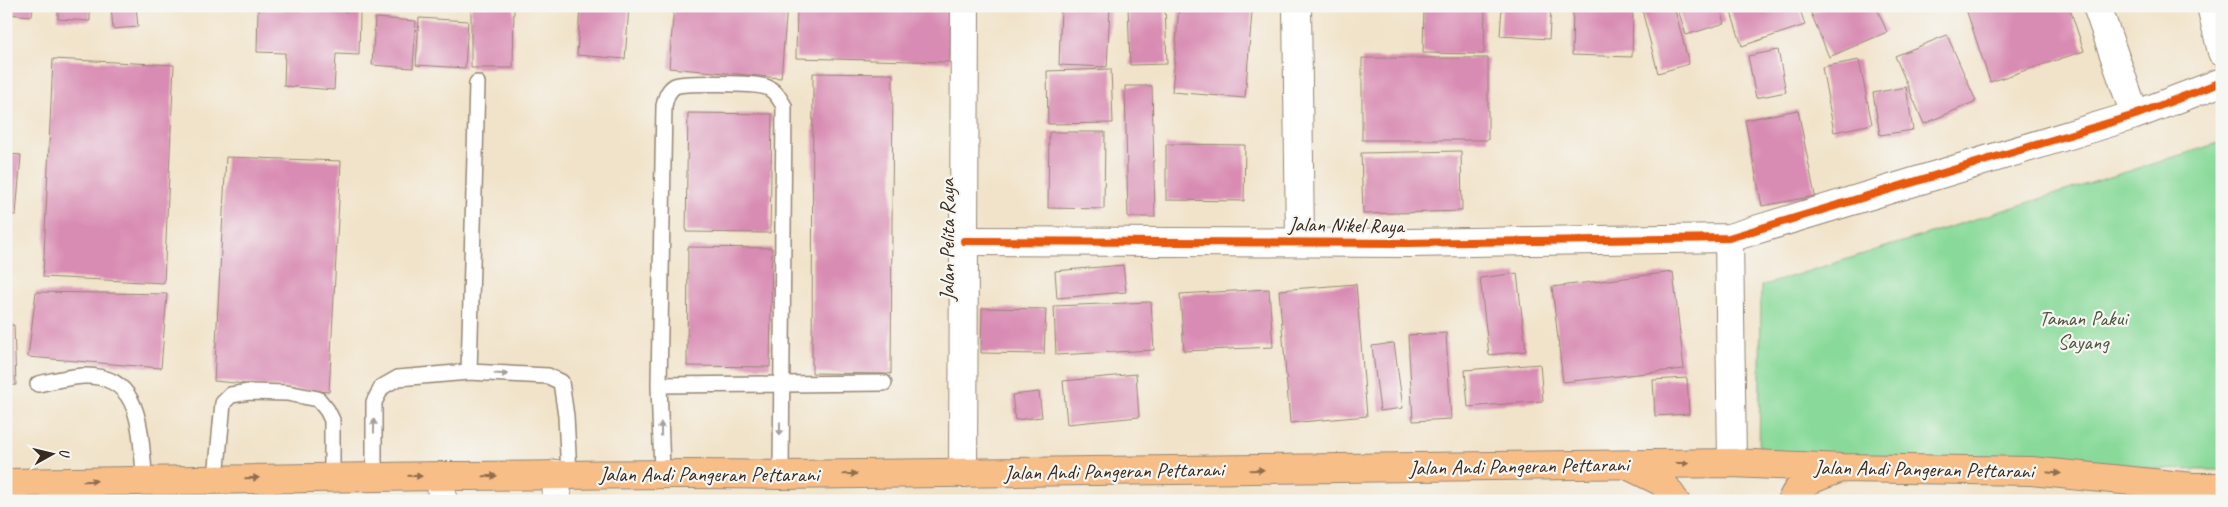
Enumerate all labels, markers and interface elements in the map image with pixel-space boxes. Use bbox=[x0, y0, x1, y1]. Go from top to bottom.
street label: Jalan Pelita Raya bbox=[934, 177, 960, 302]
street label: Jalan Nikel Raya bbox=[1287, 211, 1406, 239]
park label: Taman Pakui Sayang bbox=[2039, 305, 2130, 355]
one-way arrow bbox=[493, 370, 509, 378]
one-way arrow bbox=[370, 418, 378, 434]
one-way arrow bbox=[657, 421, 665, 437]
one-way arrow bbox=[776, 421, 784, 437]
north arrow bbox=[28, 430, 78, 480]
text: U bbox=[55, 448, 74, 460]
street label: Jalan Andi Pangeran Pettarani bbox=[1408, 451, 1632, 481]
street label: Jalan Andi Pangeran Pettarani bbox=[1813, 454, 2037, 484]
street label: Jalan Andi Pangeran Pettarani bbox=[1003, 456, 1227, 486]
one-way arrow bbox=[1674, 459, 1690, 467]
street label: Jalan Andi Pangeran Pettarani bbox=[598, 461, 822, 487]
one-way arrow bbox=[1249, 466, 1265, 474]
one-way arrow bbox=[842, 470, 858, 478]
one-way arrow bbox=[2047, 470, 2063, 478]
one-way arrow bbox=[482, 471, 498, 479]
one-way arrow bbox=[407, 472, 423, 480]
one-way arrow bbox=[245, 473, 261, 481]
one-way arrow bbox=[82, 477, 98, 485]

